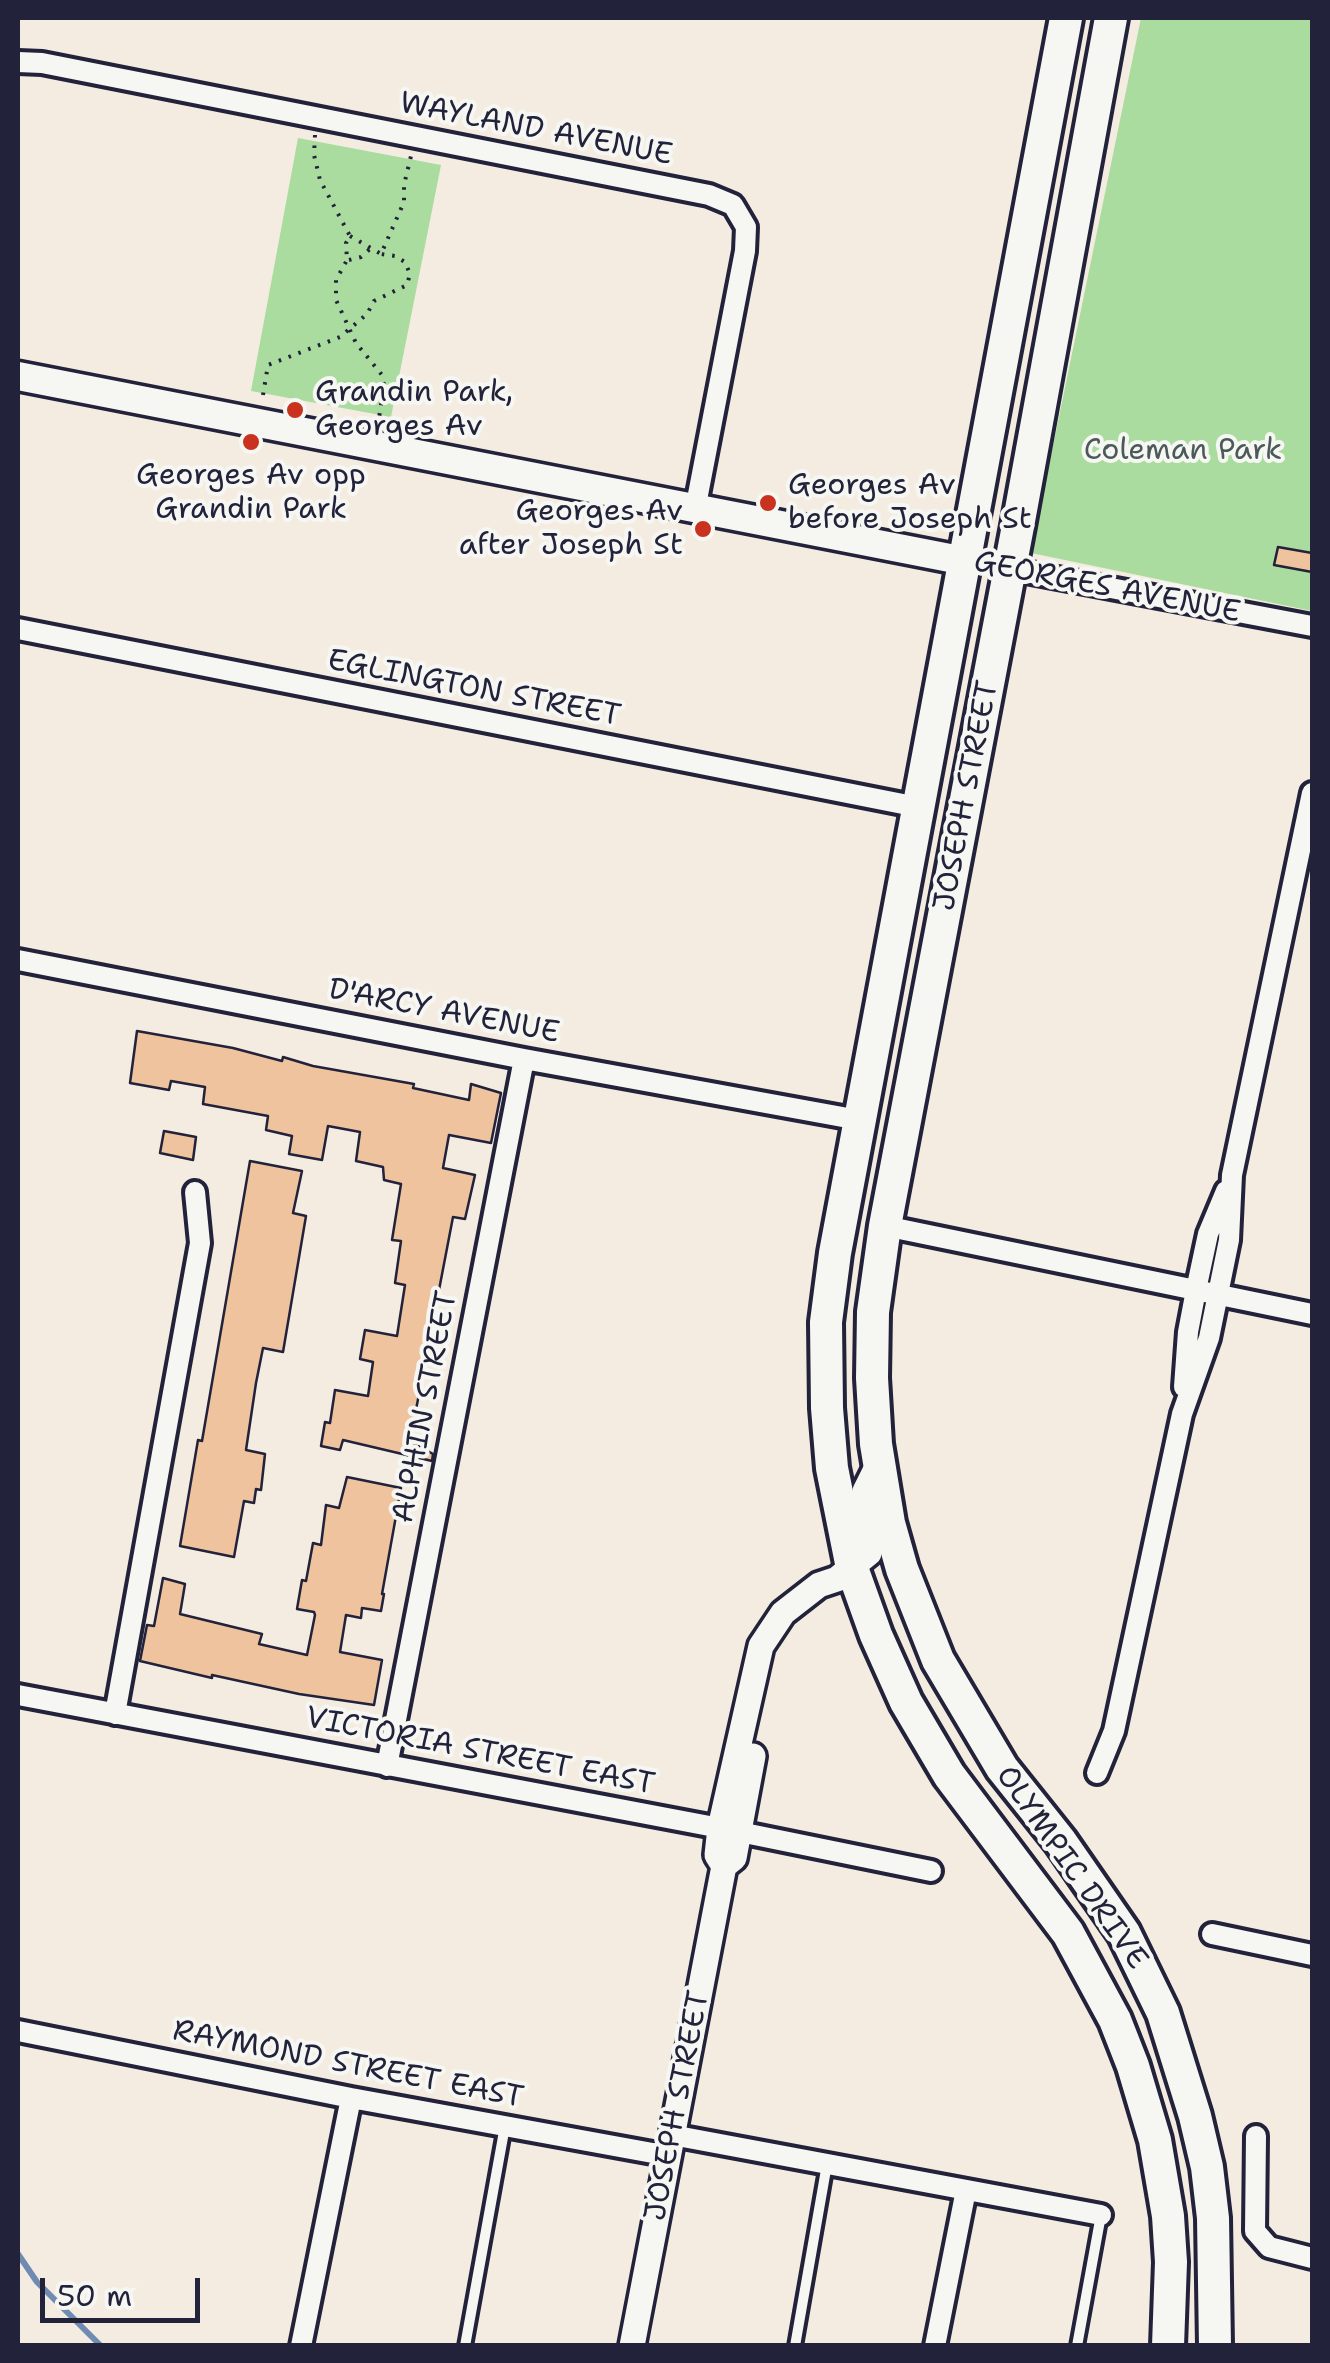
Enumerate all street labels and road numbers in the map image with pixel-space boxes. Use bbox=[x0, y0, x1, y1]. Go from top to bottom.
street label: WAYLAND AVENUE bbox=[397, 86, 675, 174]
street label: GEORGES AVENUE bbox=[971, 545, 1243, 631]
street label: EGLINGTON STREET bbox=[325, 643, 623, 735]
street label: JOSEPH STREET bbox=[927, 678, 1007, 914]
street label: D'ARCY AVENUE bbox=[326, 972, 562, 1052]
street label: ALPHIN STREET bbox=[386, 1288, 466, 1526]
street label: VICTORIA STREET EAST bbox=[303, 1700, 657, 1804]
street label: OLYMPIC DRIVE bbox=[987, 1759, 1155, 1977]
street label: JOSEPH STREET bbox=[638, 1988, 718, 2224]
street label: RAYMOND STREET EAST bbox=[170, 2013, 526, 2117]

